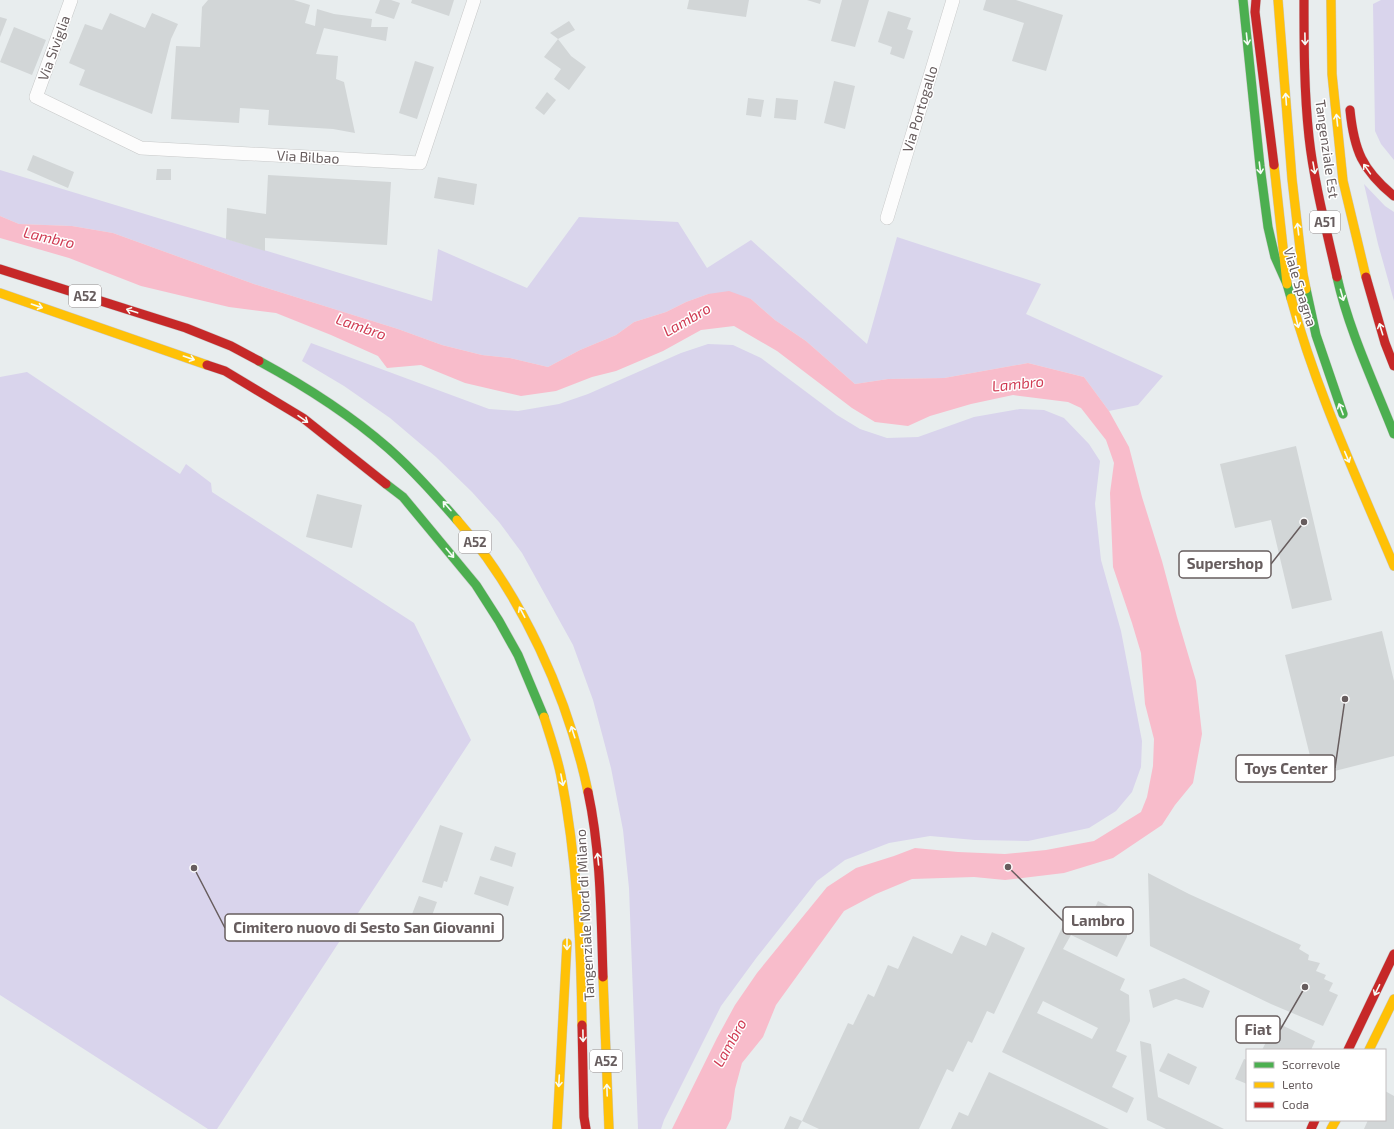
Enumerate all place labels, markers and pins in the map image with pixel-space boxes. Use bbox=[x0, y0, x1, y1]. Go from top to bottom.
callout: Supershop bbox=[1179, 551, 1271, 578]
callout: Toys Center bbox=[1236, 755, 1335, 782]
callout: Lambro bbox=[1063, 907, 1133, 934]
callout: Cimitero nuovo di Sesto San Giovanni bbox=[225, 914, 503, 941]
callout: Fiat bbox=[1236, 1016, 1280, 1043]

